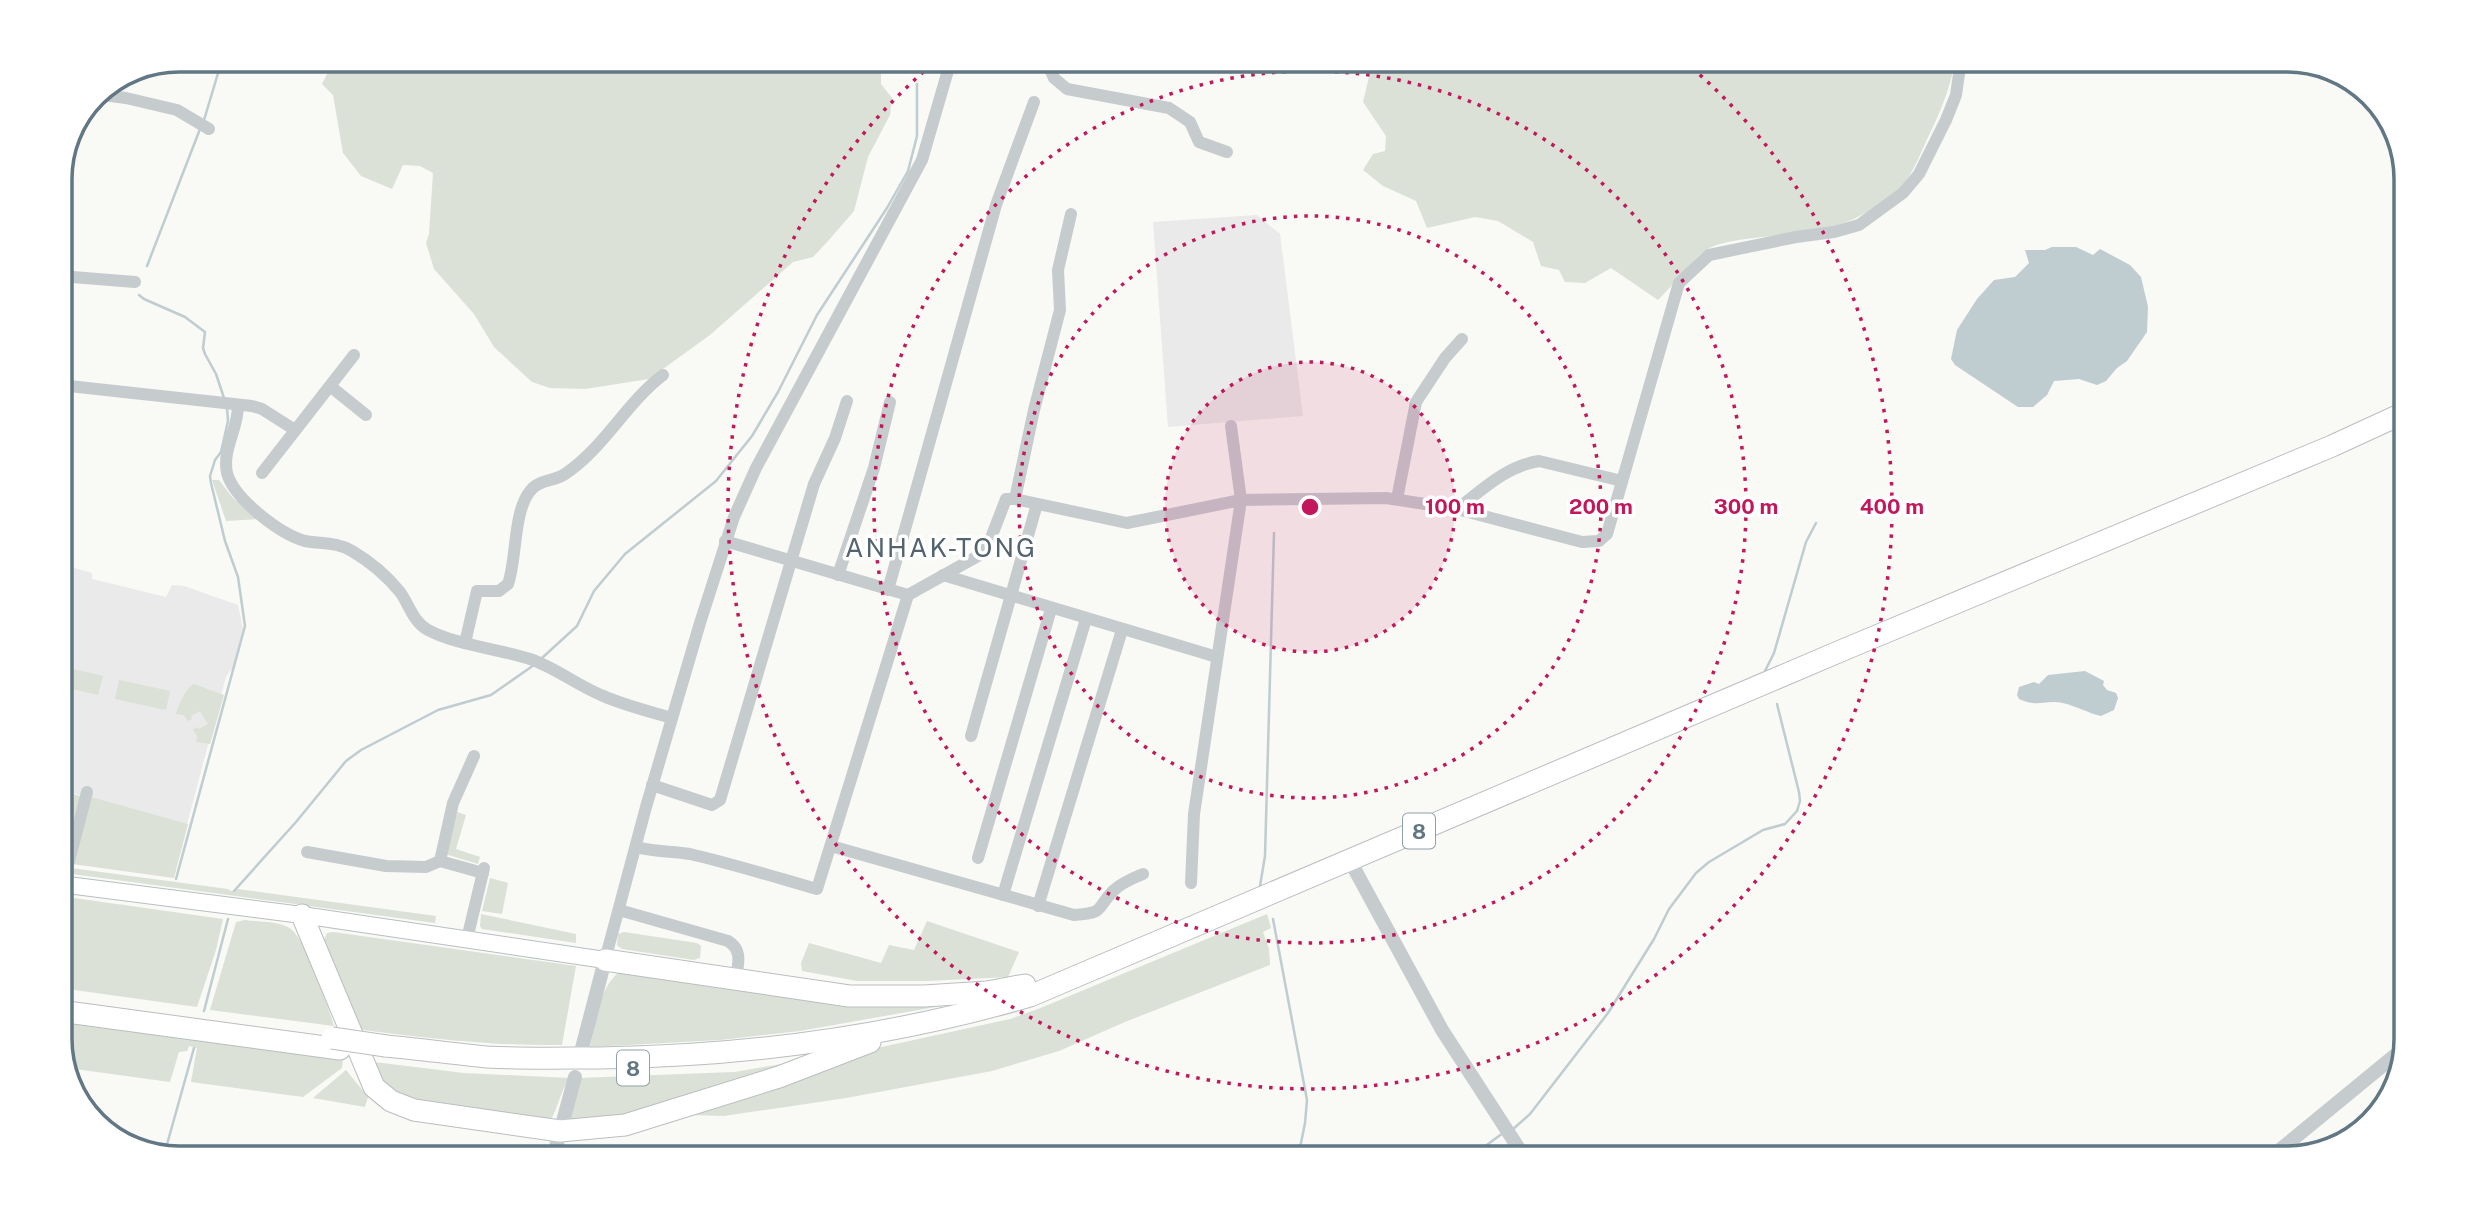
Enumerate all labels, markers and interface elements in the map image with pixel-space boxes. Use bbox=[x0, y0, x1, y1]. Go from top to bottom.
text: 100 m bbox=[1425, 494, 1485, 519]
text: 200 m bbox=[1569, 494, 1633, 519]
text: 300 m bbox=[1714, 494, 1778, 519]
text: 400 m bbox=[1860, 494, 1924, 519]
centre of rings bbox=[1298, 495, 1322, 519]
district label: ANHAK-TONG bbox=[845, 532, 1037, 563]
road number: 8 bbox=[1403, 814, 1435, 848]
road number: 8 bbox=[617, 1050, 649, 1086]

